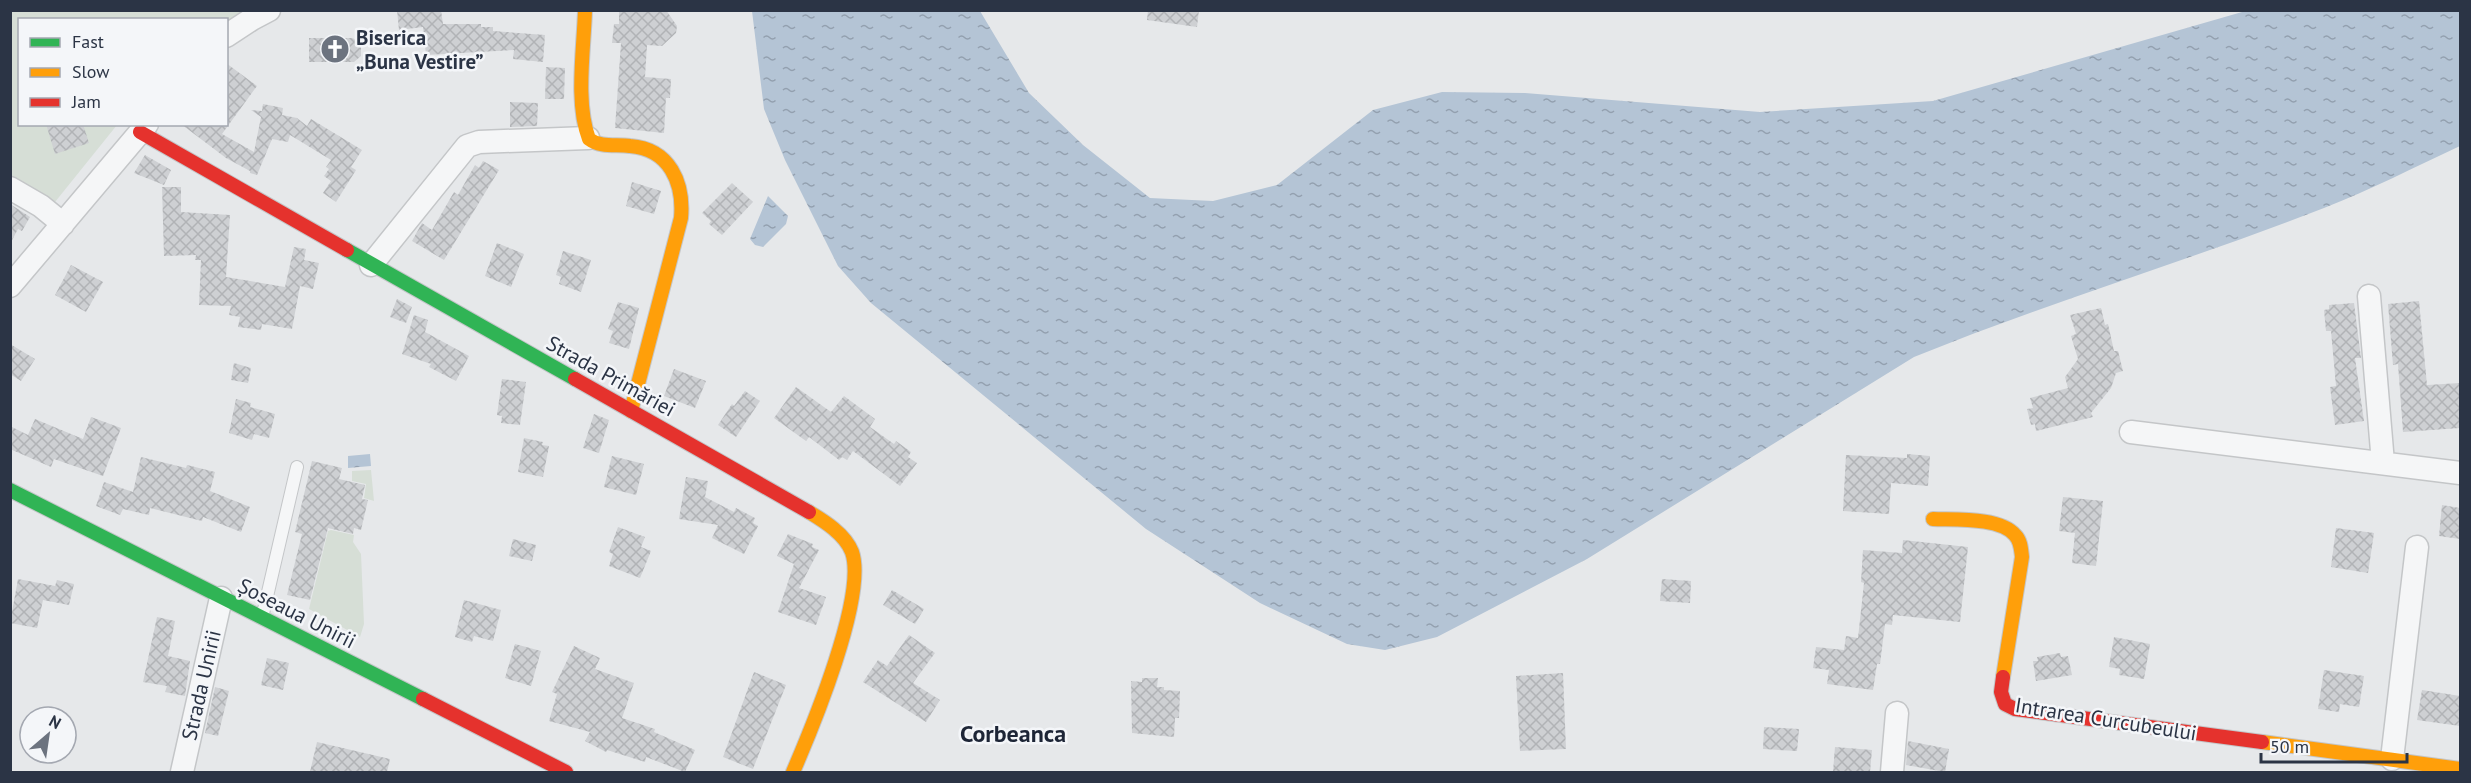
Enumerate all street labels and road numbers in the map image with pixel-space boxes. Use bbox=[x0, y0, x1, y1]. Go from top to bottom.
street label: Strada Primăriei bbox=[542, 329, 680, 423]
street label: Șoseaua Unirii bbox=[233, 572, 361, 654]
street label: Strada Unirii bbox=[175, 627, 227, 743]
street label: Intrarea Curcubeului bbox=[2013, 691, 2199, 747]

